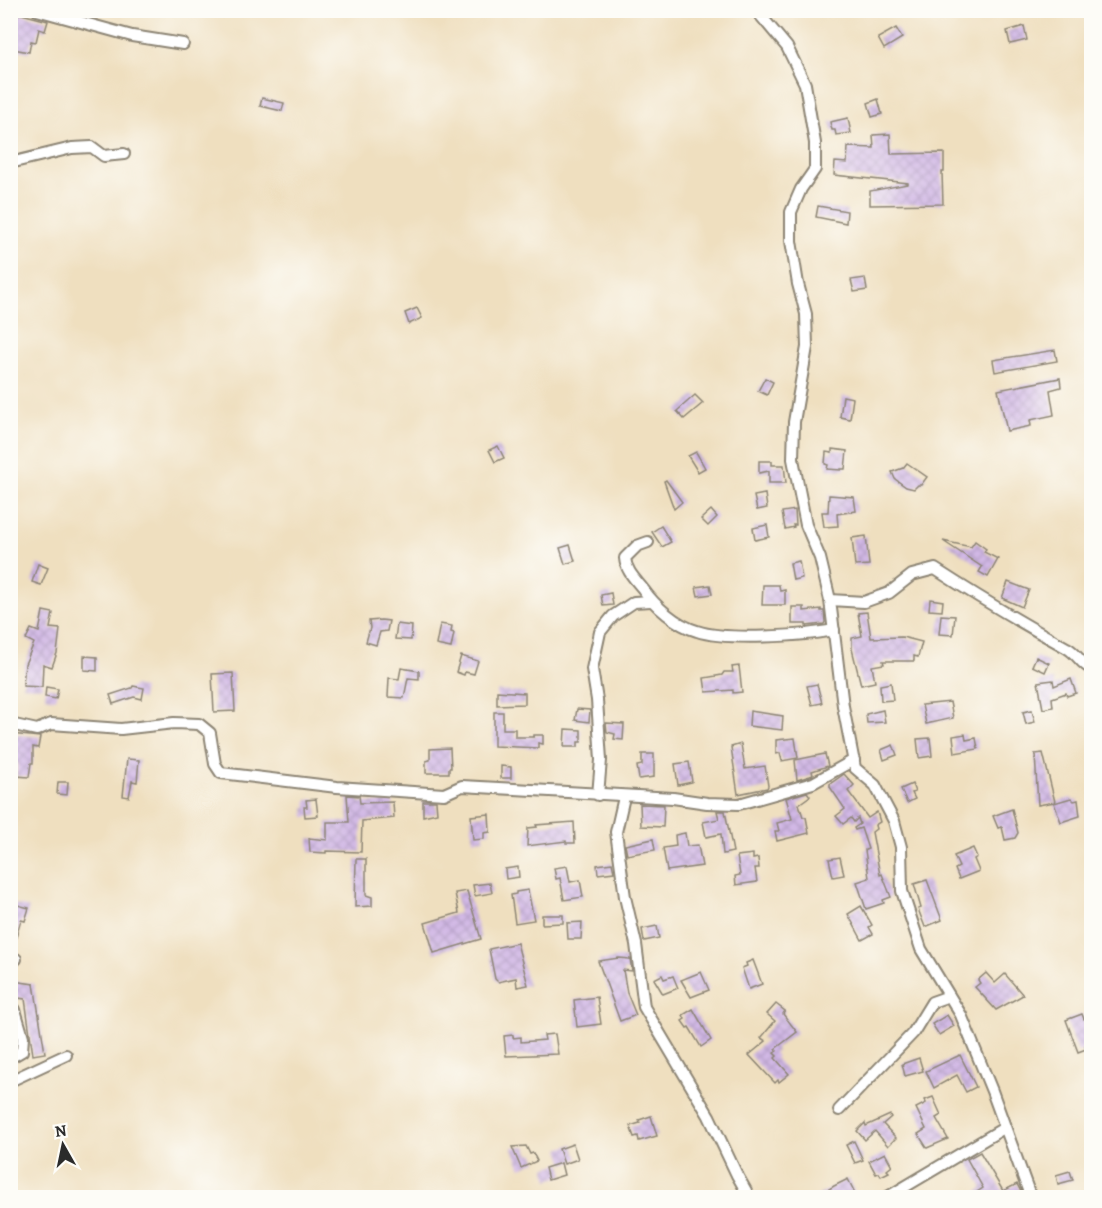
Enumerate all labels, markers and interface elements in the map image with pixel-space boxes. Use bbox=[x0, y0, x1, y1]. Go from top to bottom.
north arrow bbox=[33, 1115, 93, 1175]
text: N bbox=[53, 1119, 69, 1143]

